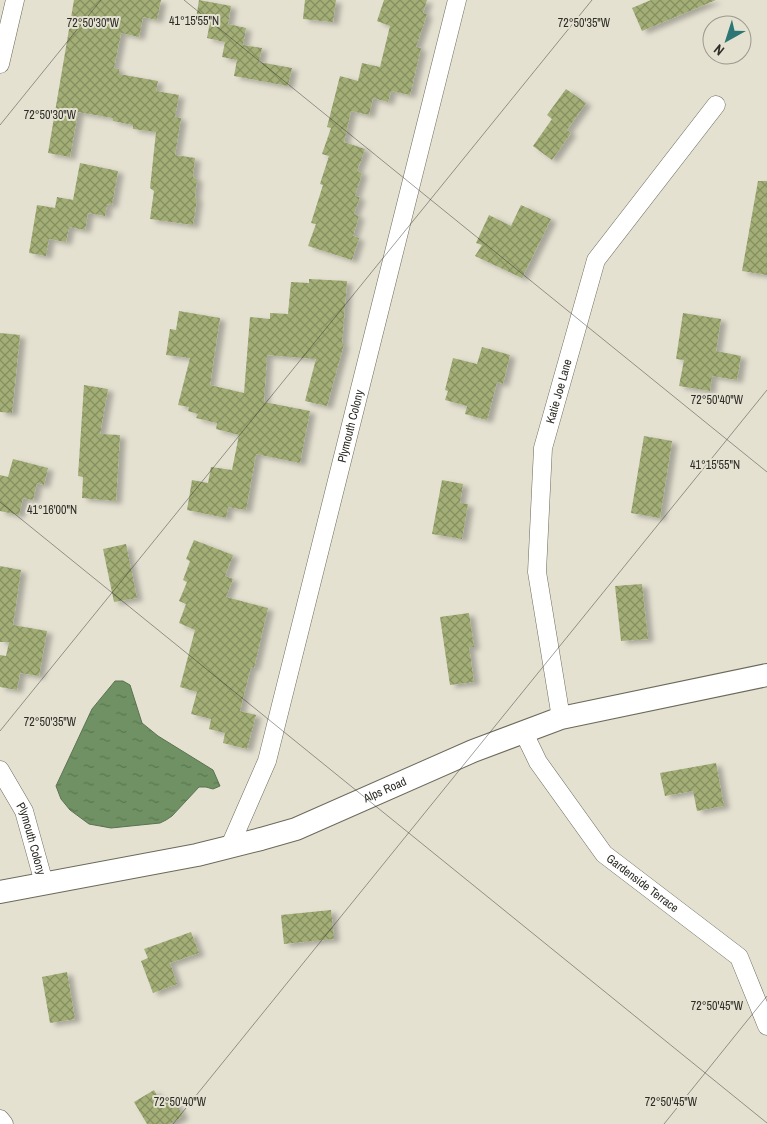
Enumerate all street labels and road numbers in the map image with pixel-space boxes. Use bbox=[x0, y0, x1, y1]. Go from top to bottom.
street label: Katie Joe Lane bbox=[542, 357, 576, 425]
street label: Plymouth Colony bbox=[334, 388, 367, 464]
street label: Alps Road bbox=[360, 773, 409, 807]
street label: Plymouth Colony bbox=[13, 799, 49, 877]
street label: Gardenside Terrace bbox=[603, 851, 682, 916]

